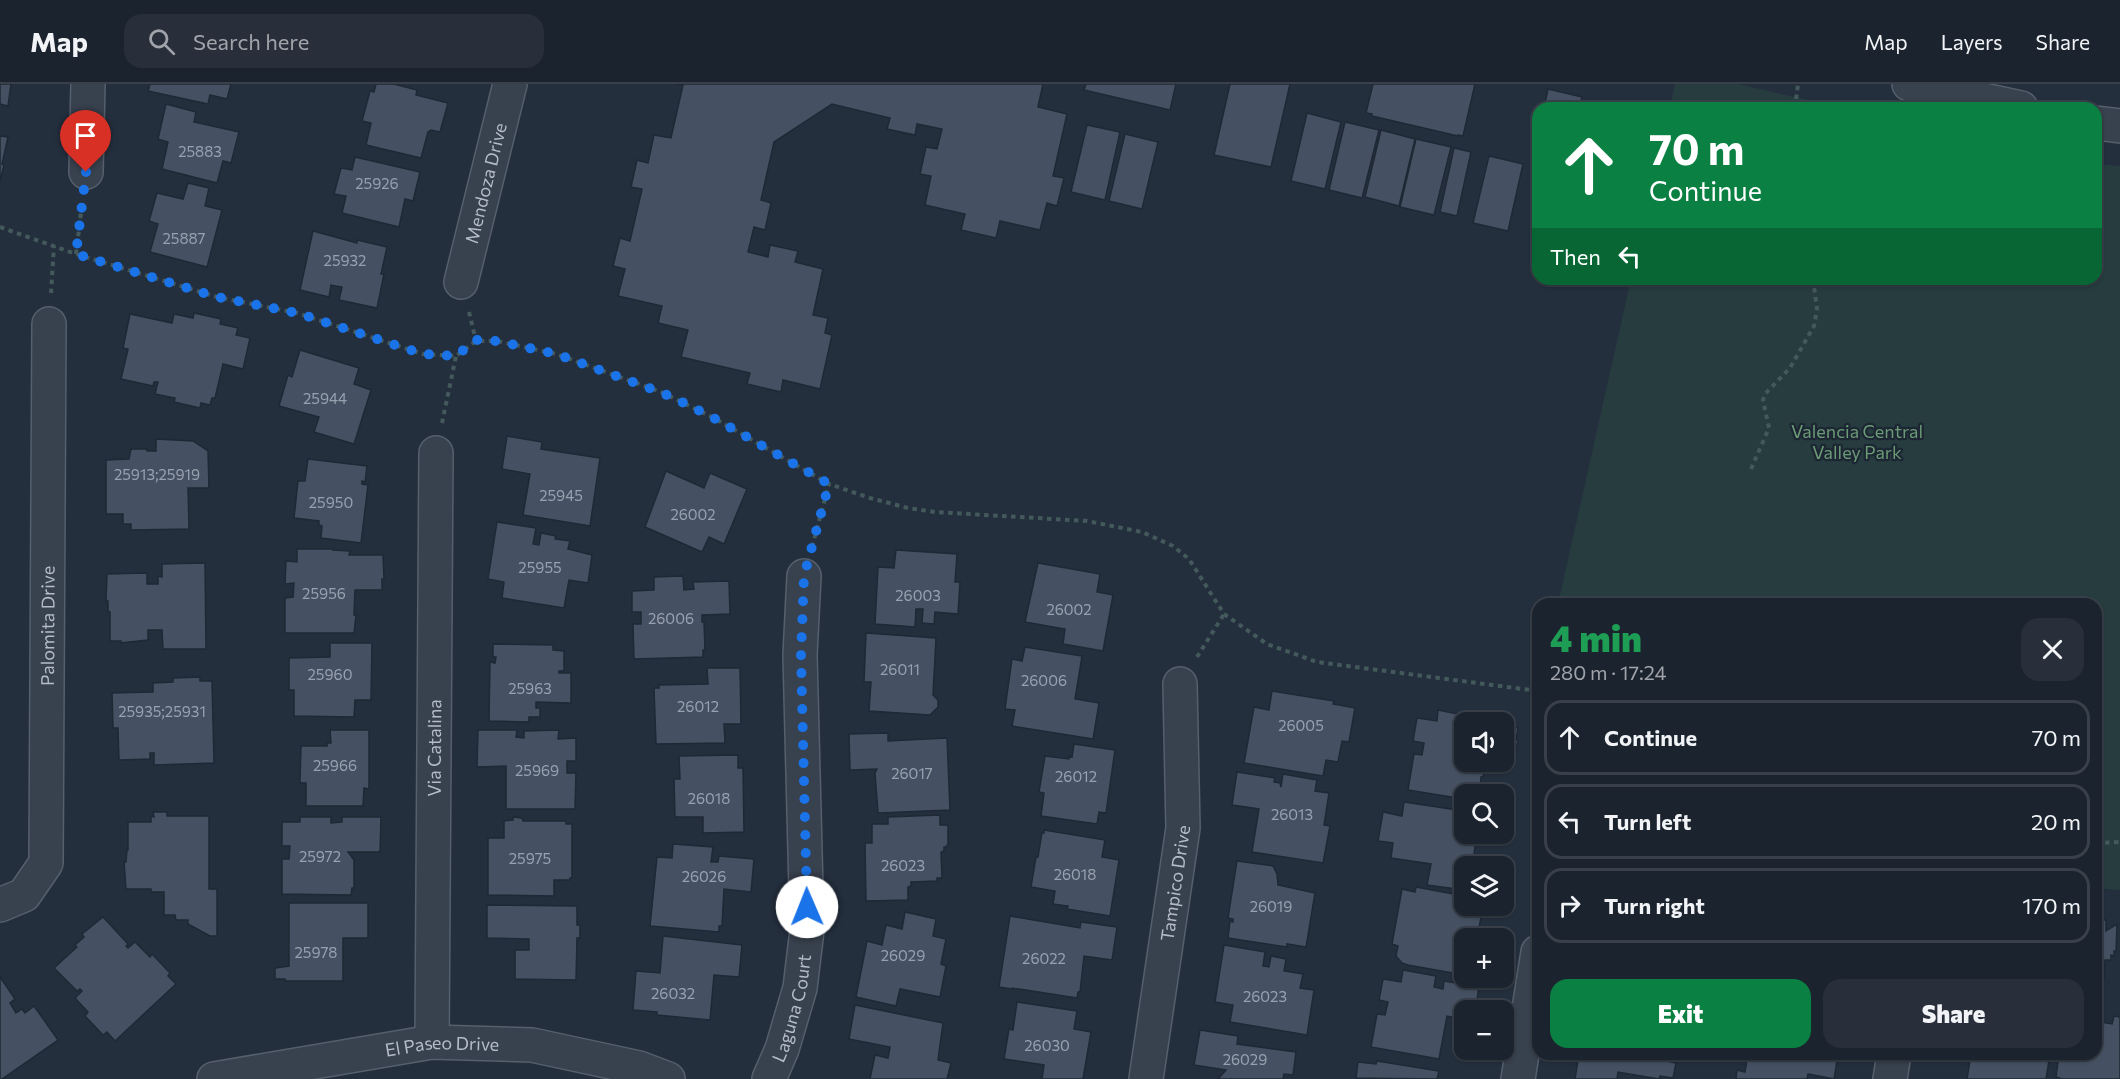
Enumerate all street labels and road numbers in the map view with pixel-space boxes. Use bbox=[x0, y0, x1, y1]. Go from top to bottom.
street label: Mendoza Drive bbox=[460, 120, 511, 246]
street label: Palomita Drive bbox=[36, 566, 59, 686]
street label: Via Catalina bbox=[423, 699, 445, 797]
street label: Tampico Drive bbox=[1155, 824, 1194, 943]
street label: Laguna Court bbox=[767, 953, 815, 1065]
street label: El Paseo Drive bbox=[383, 1031, 500, 1061]

